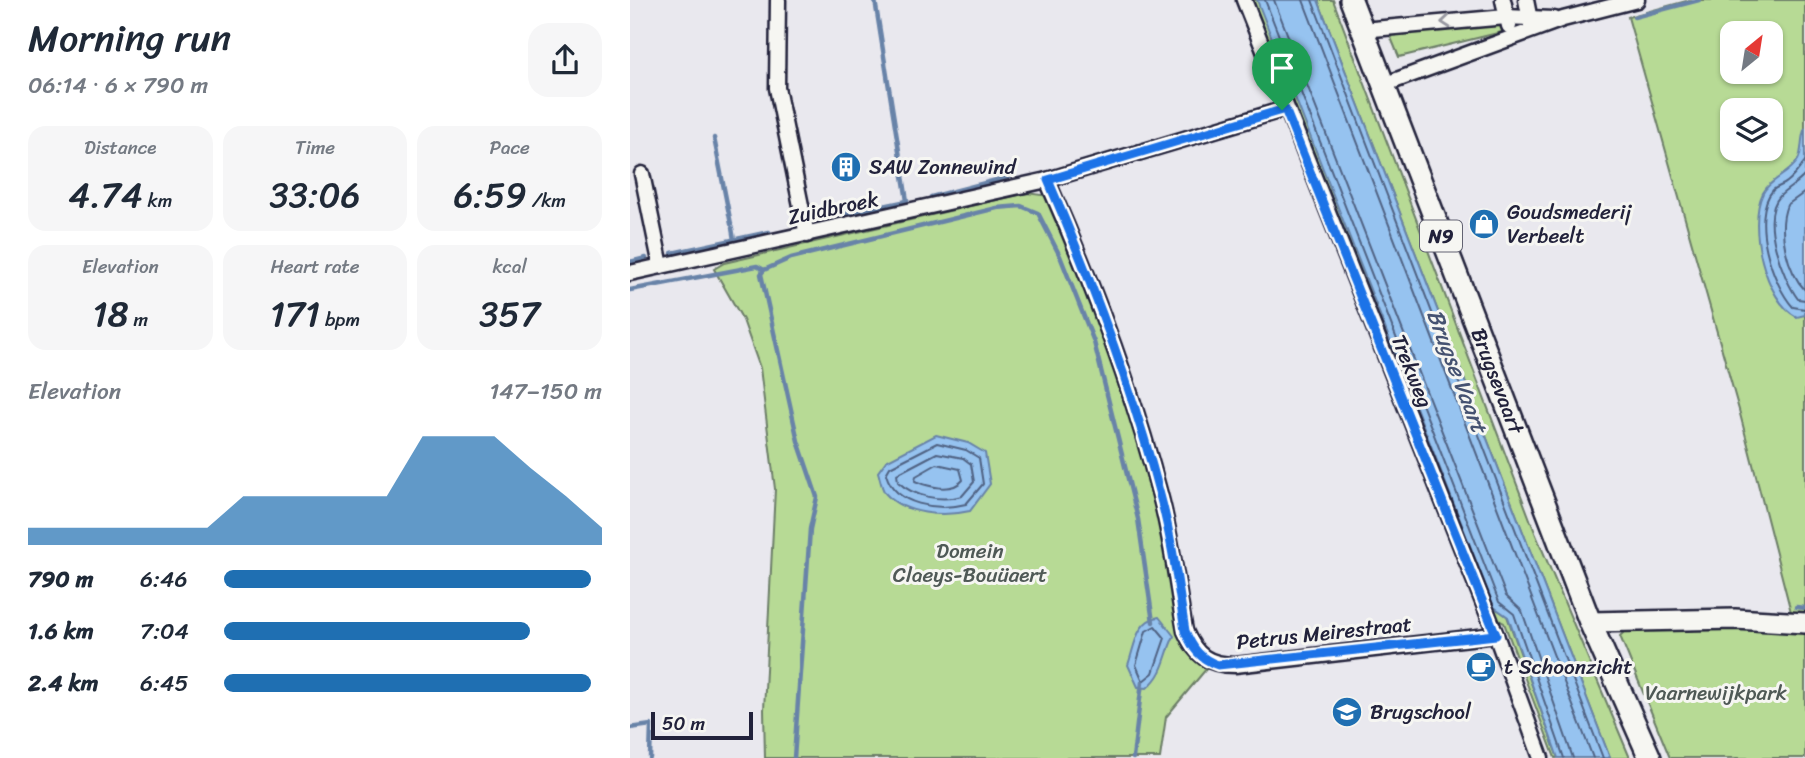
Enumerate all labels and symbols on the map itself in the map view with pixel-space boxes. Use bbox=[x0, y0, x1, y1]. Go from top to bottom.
one-way arrow bbox=[1440, 15, 1452, 30]
north arrow bbox=[1720, 21, 1783, 84]
pin bbox=[1252, 38, 1312, 110]
place label: SAW Zonnewind bbox=[869, 148, 1018, 186]
building icon: SAW Zonnewind bbox=[829, 150, 863, 184]
street label: Zuidbroek bbox=[784, 180, 883, 236]
place label: Goudsmederij Verbeelt bbox=[1507, 193, 1632, 255]
shop icon: Goudsmederij Verbeelt bbox=[1467, 207, 1501, 241]
road number: N9 bbox=[1420, 220, 1462, 252]
water label: Brugse Vaart bbox=[1415, 303, 1500, 442]
street label: Brugsevaart bbox=[1460, 322, 1536, 441]
street label: Trekweg bbox=[1380, 329, 1444, 414]
park label: Domein Claeys-Bouüaert bbox=[893, 532, 1047, 594]
street label: Petrus Meirestraat bbox=[1234, 605, 1414, 661]
place label: t Schoonzicht bbox=[1504, 648, 1632, 686]
cafe icon: t Schoonzicht bbox=[1464, 650, 1498, 684]
park label: Vaarnewijkpark bbox=[1645, 674, 1787, 712]
place label: Brugschool bbox=[1370, 693, 1472, 731]
school or university icon: Brugschool bbox=[1330, 695, 1364, 729]
scale bar bbox=[651, 709, 752, 741]

